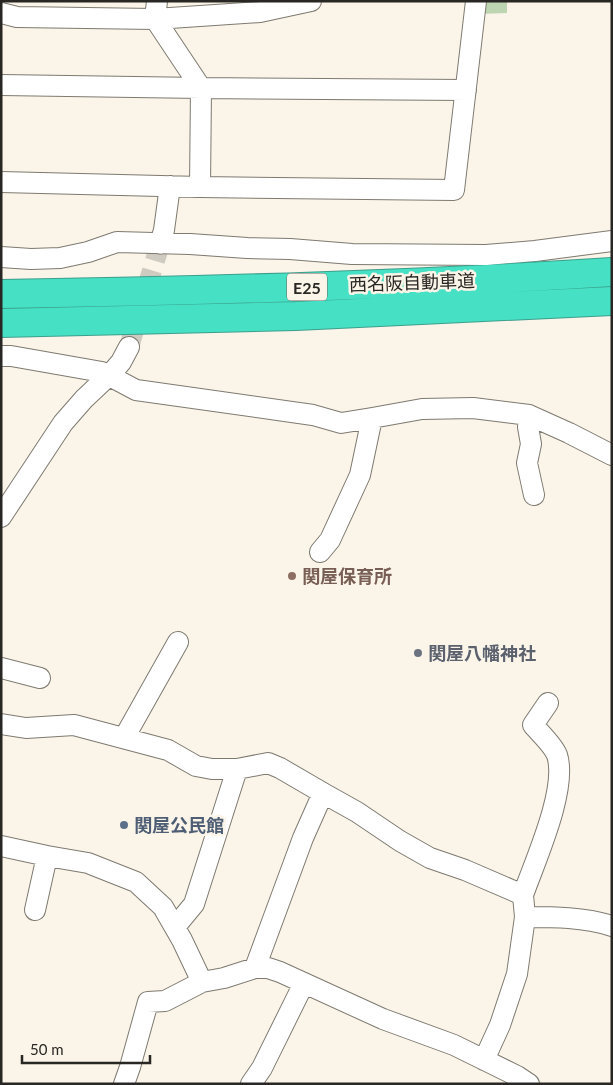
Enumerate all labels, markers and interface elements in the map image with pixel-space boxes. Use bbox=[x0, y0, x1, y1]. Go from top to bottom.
street label: 西名阪自動車道 bbox=[349, 269, 475, 295]
road number: E25 bbox=[287, 274, 327, 300]
place label: 関屋保育所 bbox=[302, 565, 392, 587]
marker: 関屋保育所 bbox=[286, 570, 298, 582]
place label: 関屋八幡神社 bbox=[428, 642, 536, 664]
marker: 関屋八幡神社 bbox=[412, 647, 424, 659]
place label: 関屋公民館 bbox=[134, 814, 224, 836]
marker: 関屋公民館 bbox=[118, 819, 130, 831]
scale bar bbox=[22, 1032, 150, 1064]
text: 50 m bbox=[30, 1040, 64, 1058]

